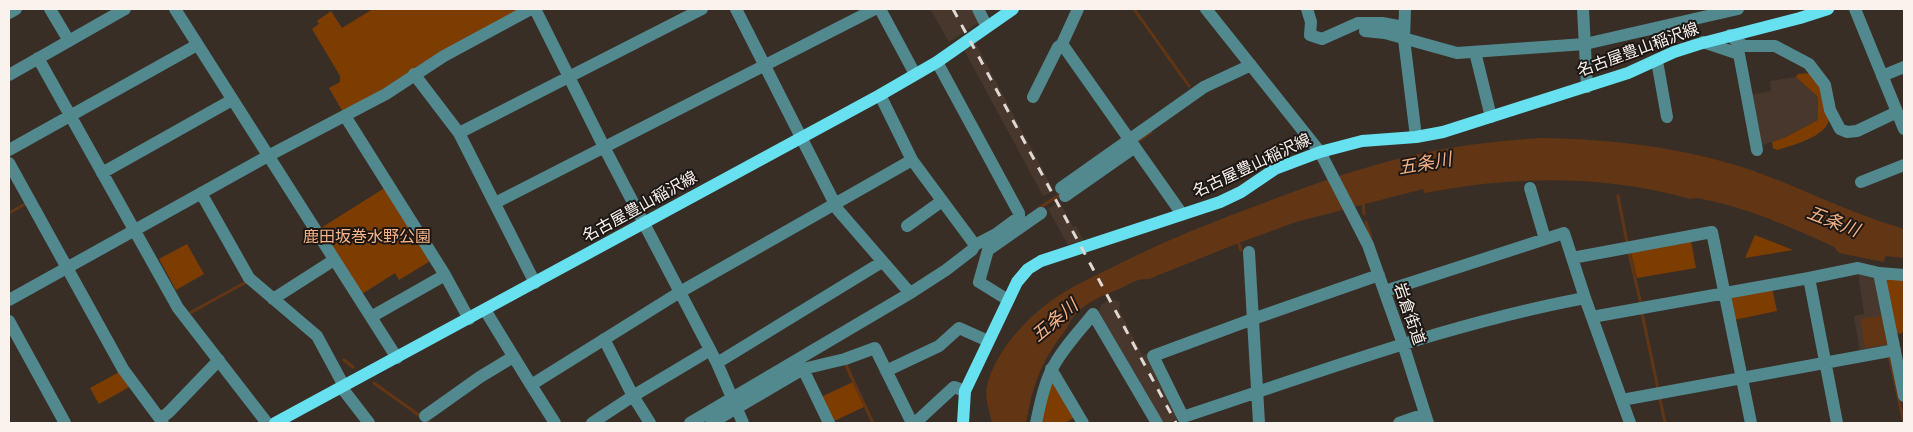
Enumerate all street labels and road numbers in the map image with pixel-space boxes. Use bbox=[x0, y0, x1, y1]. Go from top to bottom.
street label: 名古屋豊山稲沢線 bbox=[1575, 19, 1701, 81]
street label: 名古屋豊山稲沢線 bbox=[1190, 130, 1314, 202]
street label: 名古屋豊山稲沢線 bbox=[579, 168, 701, 246]
street label: 岩倉街道 bbox=[1390, 281, 1428, 347]

